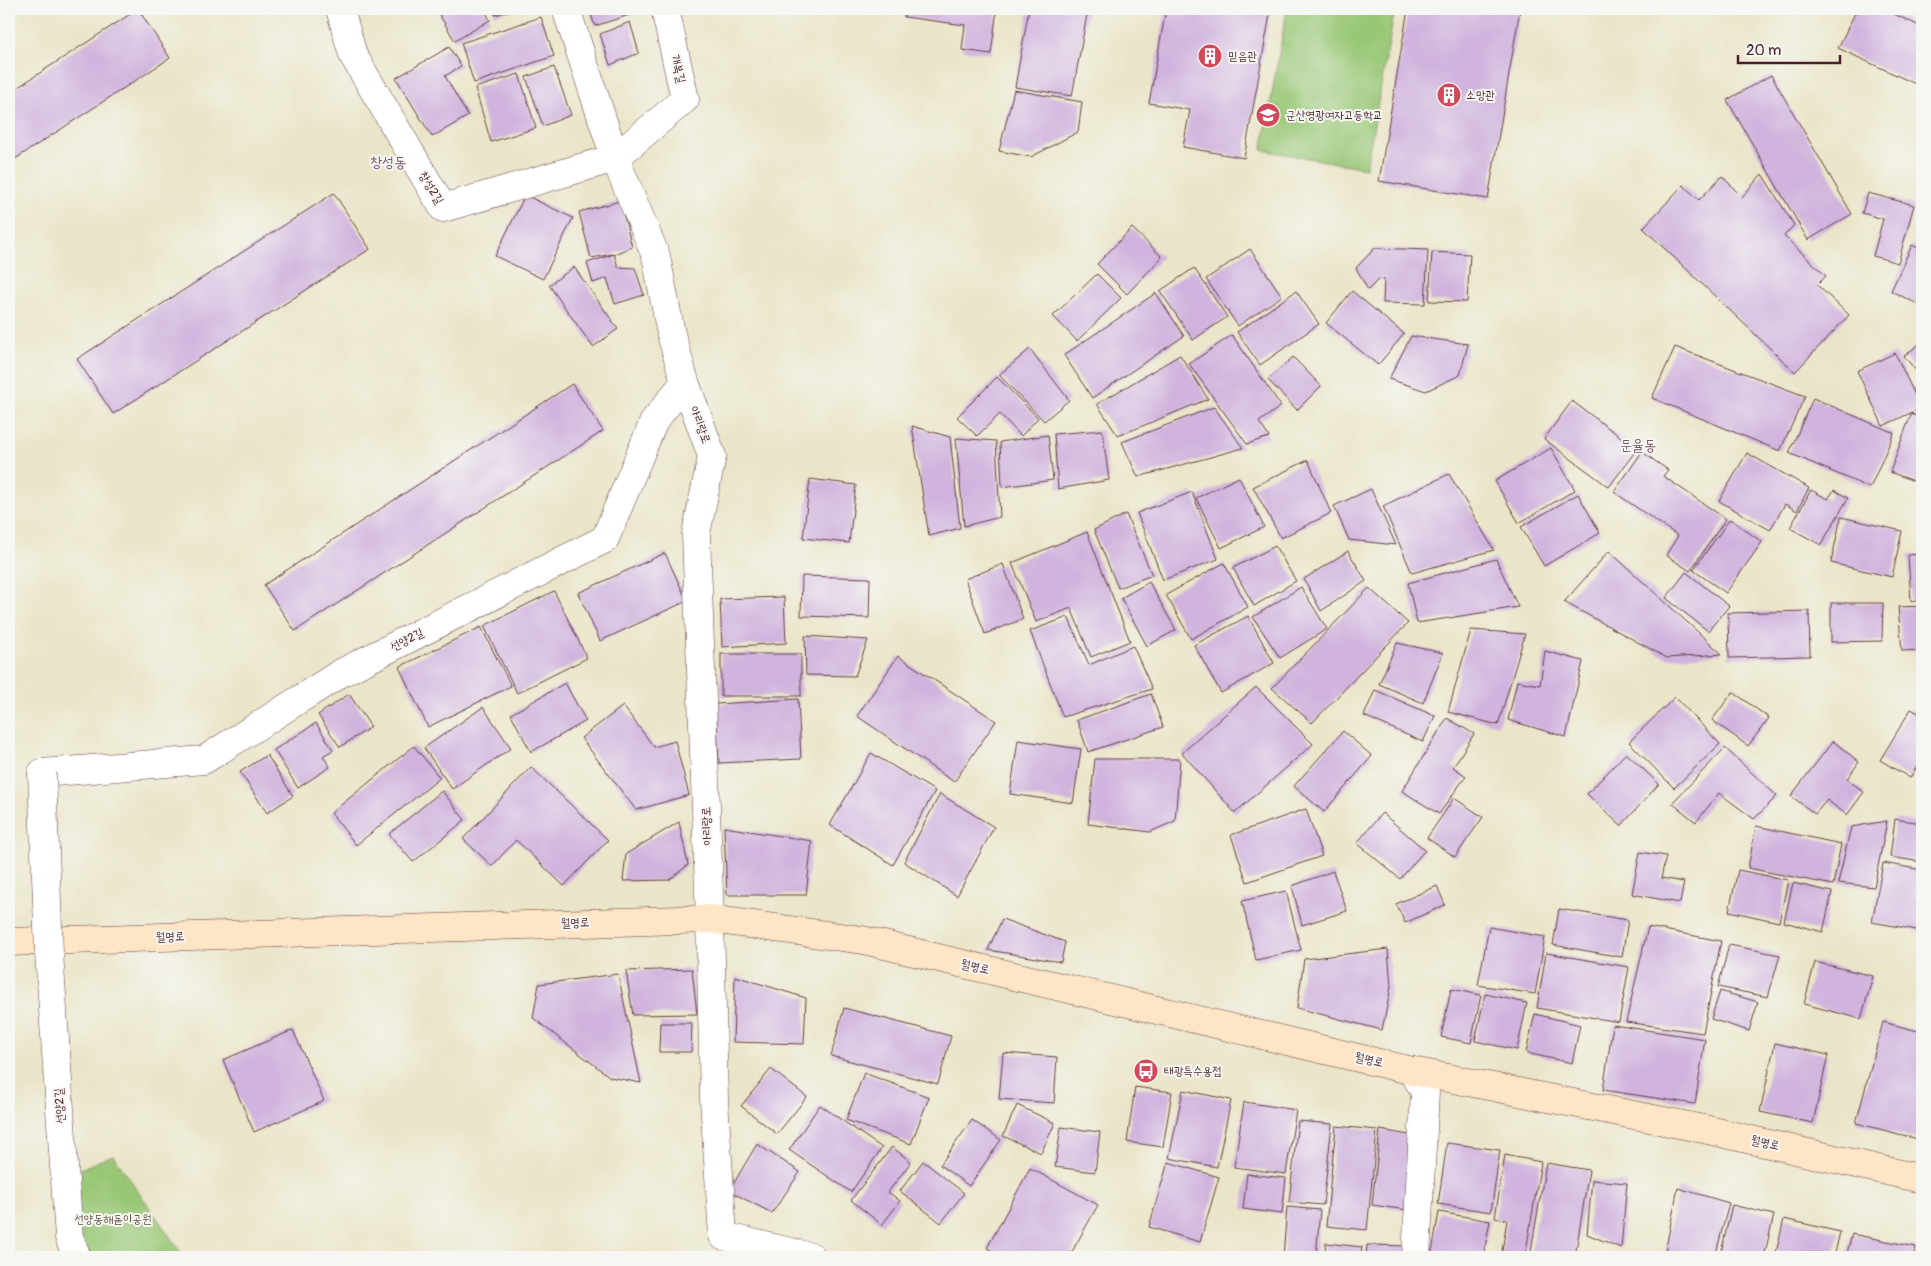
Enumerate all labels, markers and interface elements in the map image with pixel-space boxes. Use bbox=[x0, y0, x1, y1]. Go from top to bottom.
scale bar bbox=[1738, 32, 1841, 64]
text: 20 m bbox=[1746, 41, 1781, 60]
building icon: 믿음관 bbox=[1197, 43, 1223, 69]
place label: 믿음관 bbox=[1228, 49, 1257, 64]
street label: 개복길 bbox=[667, 53, 689, 85]
building icon: 소망관 bbox=[1436, 82, 1462, 108]
place label: 소망관 bbox=[1466, 88, 1495, 103]
school or university icon: 군산영광여자고등학교 bbox=[1255, 102, 1281, 128]
place label: 군산영광여자고등학교 bbox=[1286, 108, 1383, 123]
district label: 창성동 bbox=[370, 153, 406, 172]
street label: 창성2길 bbox=[415, 169, 447, 207]
street label: 아리랑로 bbox=[686, 404, 714, 446]
district label: 둔율동 bbox=[1620, 436, 1656, 455]
street label: 선양2길 bbox=[388, 625, 427, 655]
street label: 아리랑로 bbox=[699, 806, 715, 846]
street label: 월명로 bbox=[560, 915, 590, 931]
street label: 월명로 bbox=[155, 929, 185, 945]
street label: 월명로 bbox=[959, 956, 991, 978]
street label: 월명로 bbox=[1353, 1049, 1385, 1071]
bus stop icon: 태광특수용접 bbox=[1133, 1058, 1159, 1084]
place label: 태광특수용접 bbox=[1164, 1064, 1222, 1079]
street label: 선양2길 bbox=[51, 1087, 69, 1124]
street label: 월명로 bbox=[1749, 1132, 1781, 1154]
park label: 선양동해돋이공원 bbox=[74, 1212, 152, 1227]

